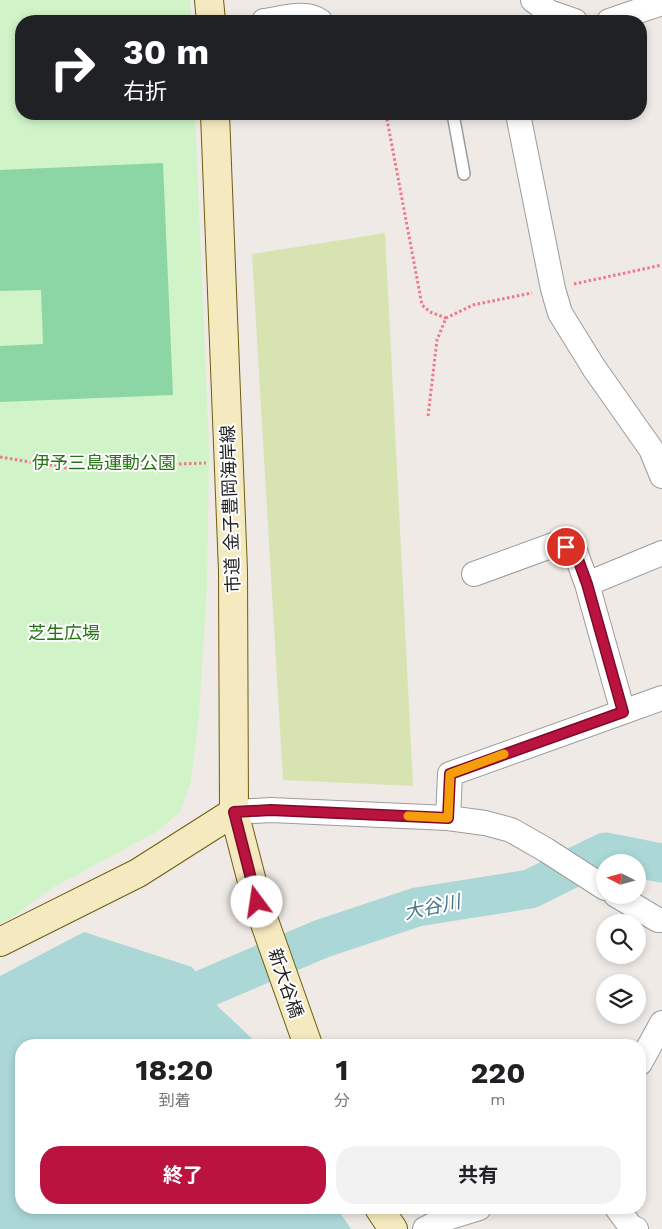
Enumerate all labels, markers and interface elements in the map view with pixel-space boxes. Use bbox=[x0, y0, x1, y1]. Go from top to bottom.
text: 30 m bbox=[123, 31, 209, 73]
icon: right bbox=[40, 35, 105, 100]
text: 右折 bbox=[123, 79, 167, 104]
street label: 市道 金子豊岡海岸線 bbox=[217, 425, 243, 593]
park label: 伊予三島運動公園 bbox=[32, 452, 176, 473]
pin bbox=[545, 526, 587, 568]
icon: arrive bbox=[552, 533, 580, 561]
park label: 芝生広場 bbox=[28, 622, 100, 643]
north arrow bbox=[596, 854, 646, 904]
map controls bbox=[596, 854, 646, 1024]
position arrow bbox=[230, 875, 282, 927]
water label: 大谷川 bbox=[402, 889, 464, 924]
button: search bbox=[596, 914, 646, 964]
street label: 新大谷橋 bbox=[264, 946, 308, 1020]
button: layers bbox=[596, 974, 646, 1024]
text: 18:20 bbox=[135, 1052, 213, 1087]
text: 1 bbox=[335, 1052, 348, 1087]
text: 220 bbox=[470, 1055, 526, 1090]
text: m bbox=[490, 1090, 506, 1109]
text: 到着 bbox=[158, 1091, 190, 1110]
text: 分 bbox=[334, 1091, 350, 1110]
button: 終了 bbox=[40, 1146, 326, 1204]
button: 共有 bbox=[336, 1146, 621, 1204]

